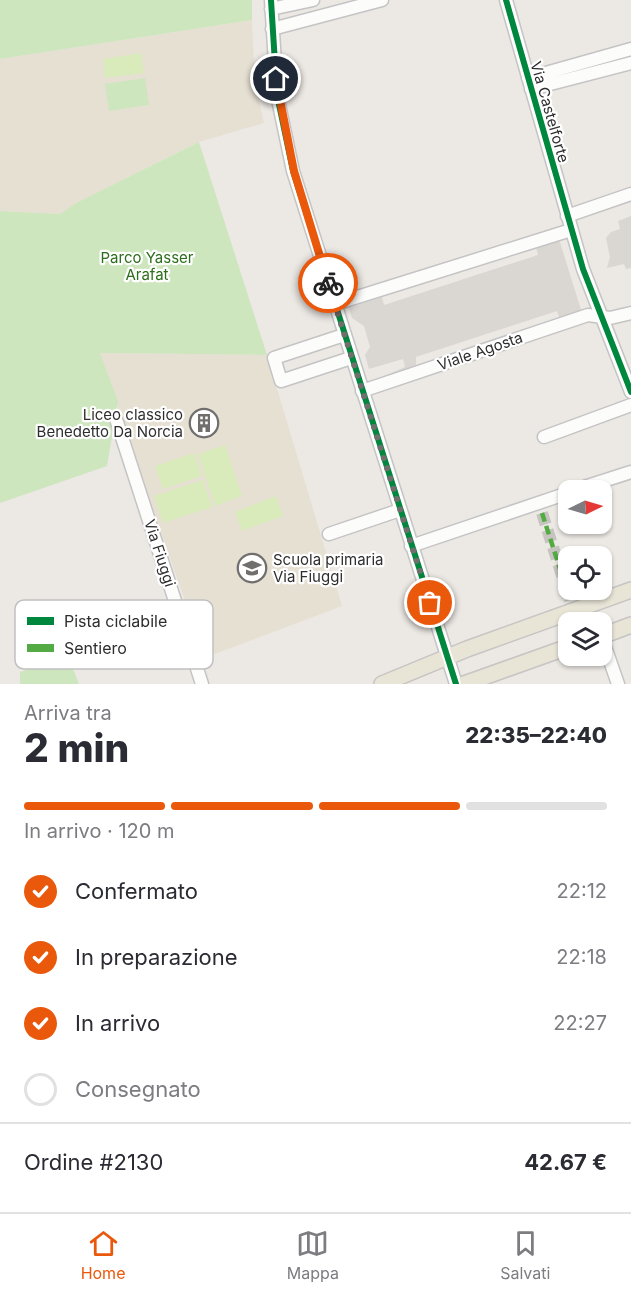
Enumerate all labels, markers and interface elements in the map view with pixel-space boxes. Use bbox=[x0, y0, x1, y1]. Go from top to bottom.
pin bbox=[250, 53, 301, 104]
street label: Via Castelforte bbox=[526, 59, 574, 165]
icon: home bbox=[259, 62, 292, 95]
park label: Parco Yasser Arafat bbox=[101, 248, 194, 284]
courier bbox=[298, 253, 358, 313]
icon: bike bbox=[312, 267, 345, 300]
street label: Viale Agosta bbox=[435, 328, 525, 374]
place label: Liceo classico Benedetto Da Norcia bbox=[37, 405, 183, 441]
building icon: Liceo classico Benedetto Da Norcia bbox=[188, 407, 220, 439]
north arrow bbox=[558, 480, 612, 534]
map controls bbox=[558, 480, 612, 666]
street label: Via Fiuggi bbox=[140, 517, 180, 589]
button: locate bbox=[558, 546, 612, 600]
place label: Scuola primaria Via Fiuggi bbox=[273, 550, 384, 586]
school or university icon: Scuola primaria Via Fiuggi bbox=[236, 552, 268, 584]
pin bbox=[404, 577, 455, 628]
icon: bag bbox=[413, 586, 446, 619]
legend bbox=[15, 600, 213, 669]
text: Pista ciclabile bbox=[64, 611, 167, 631]
button: layers bbox=[558, 612, 612, 666]
text: Sentiero bbox=[64, 638, 127, 658]
text: Arriva tra bbox=[24, 701, 112, 725]
text: 22:35–22:40 bbox=[465, 722, 607, 748]
text: 2 min bbox=[24, 724, 129, 771]
text: In arrivo · 120 m bbox=[24, 819, 175, 843]
icon: check bbox=[24, 875, 57, 908]
text: Confermato bbox=[75, 878, 198, 904]
text: 22:12 bbox=[557, 879, 607, 903]
icon: check bbox=[24, 941, 57, 974]
text: In preparazione bbox=[75, 944, 237, 970]
text: 22:18 bbox=[556, 945, 607, 969]
icon: check bbox=[24, 1007, 57, 1040]
text: In arrivo bbox=[75, 1010, 160, 1036]
text: 22:27 bbox=[553, 1011, 607, 1035]
text: Consegnato bbox=[75, 1076, 201, 1102]
text: Ordine #2130 bbox=[24, 1149, 163, 1175]
text: 42.67 € bbox=[524, 1149, 607, 1175]
tab: Home bbox=[81, 1227, 125, 1283]
tab: Mappa bbox=[287, 1227, 339, 1283]
tab: Salvati bbox=[500, 1227, 550, 1283]

